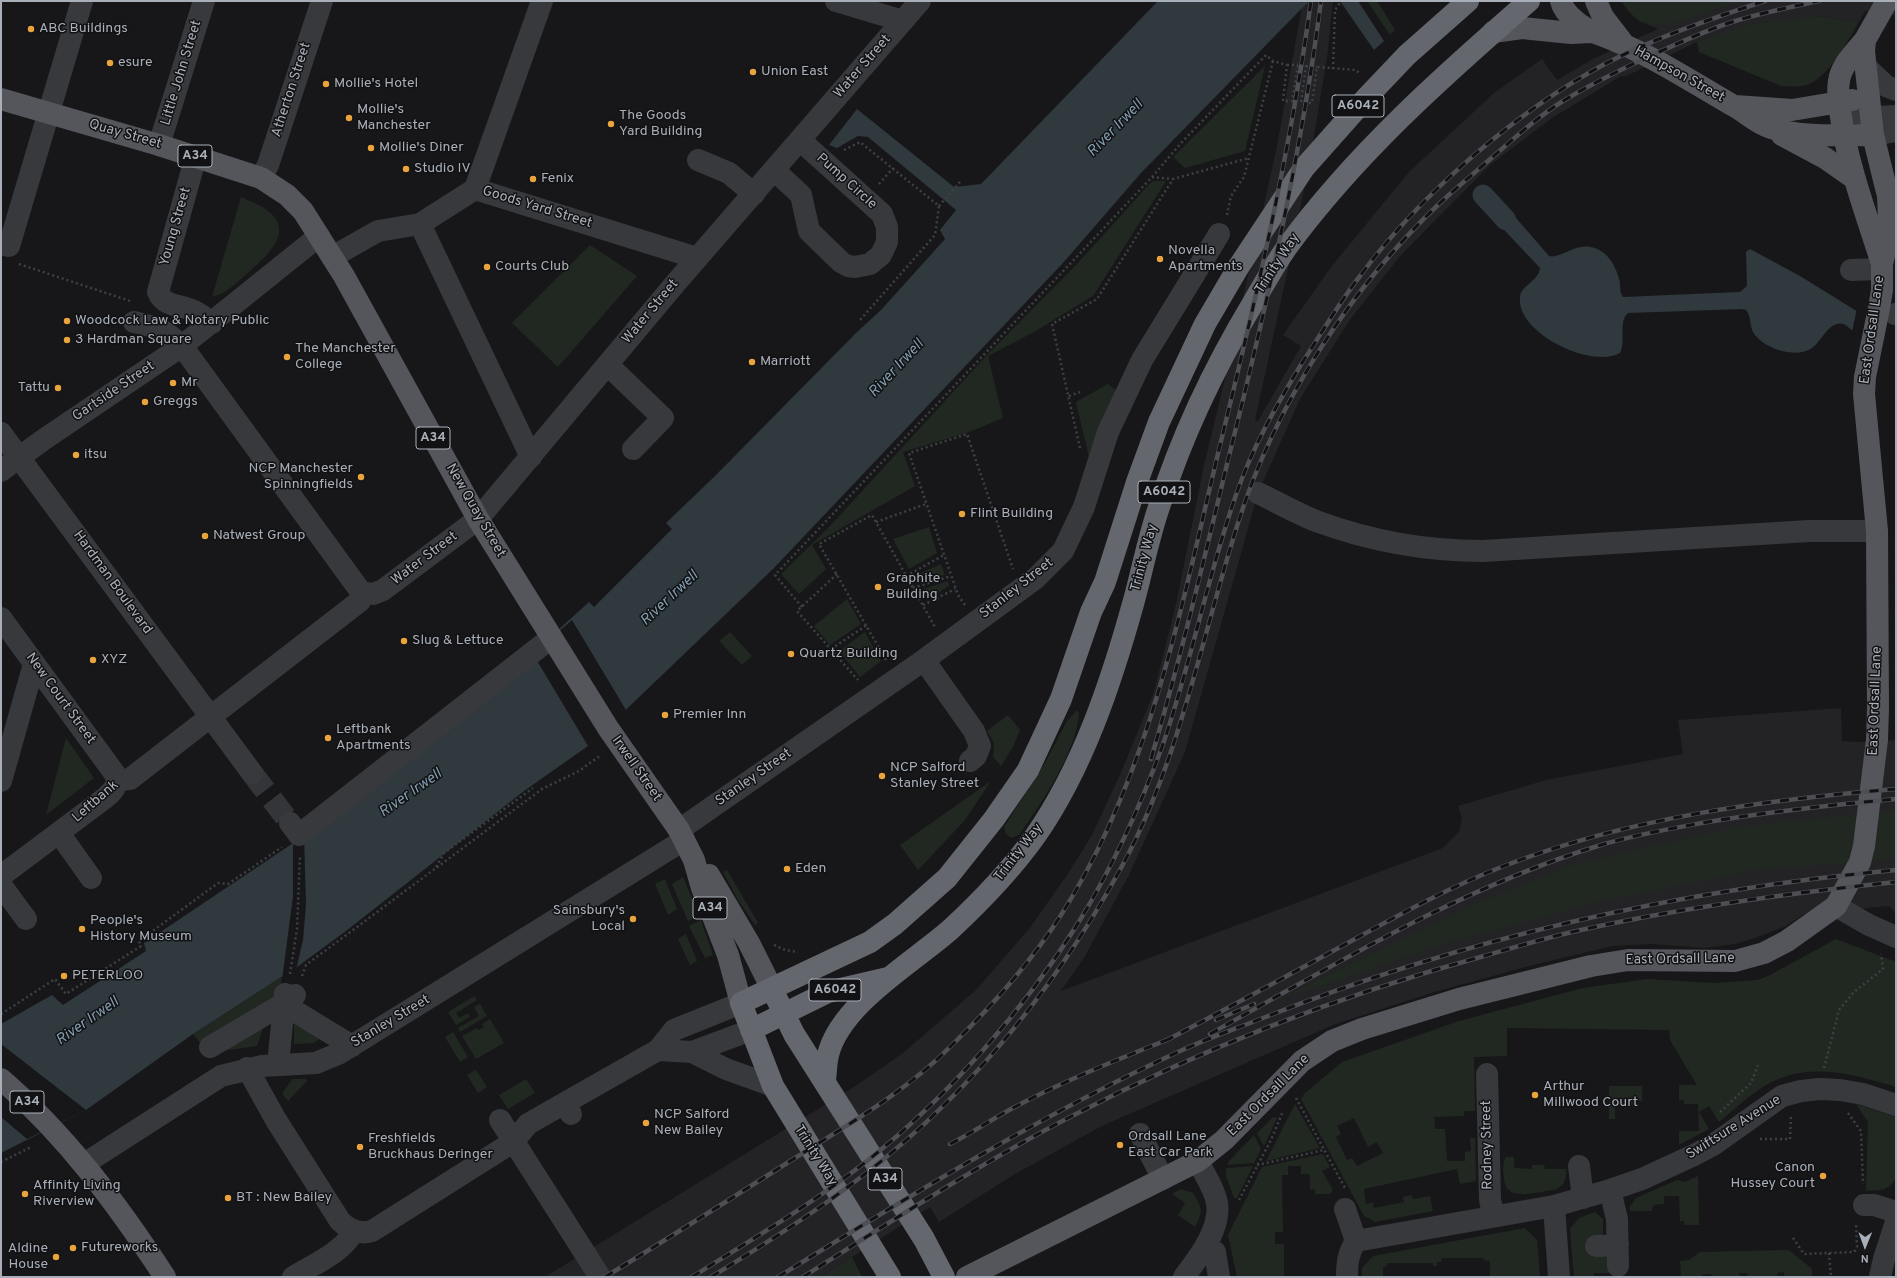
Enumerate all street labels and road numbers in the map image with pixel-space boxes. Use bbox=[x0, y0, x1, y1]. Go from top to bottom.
street label: Little John Street bbox=[158, 18, 206, 128]
street label: Water Street bbox=[831, 32, 895, 102]
street label: Atherton Street bbox=[269, 41, 315, 139]
street label: Hampson Street bbox=[1631, 43, 1727, 107]
road number: A6042 bbox=[1332, 95, 1384, 117]
street label: Quay Street bbox=[87, 117, 163, 153]
road number: A34 bbox=[178, 145, 212, 167]
street label: Pump Circle bbox=[812, 150, 880, 214]
street label: Goods Yard Street bbox=[480, 183, 594, 233]
street label: Young Street bbox=[157, 186, 195, 268]
street label: Trinity Way bbox=[1252, 230, 1304, 298]
street label: East Ordsall Lane bbox=[1857, 275, 1889, 385]
street label: Water Street bbox=[619, 276, 683, 348]
street label: Gartside Street bbox=[70, 358, 158, 426]
road number: A34 bbox=[416, 427, 450, 449]
street label: New Quay Street bbox=[441, 461, 509, 561]
road number: A6042 bbox=[1138, 481, 1190, 503]
street label: Trinity Way bbox=[1128, 522, 1162, 594]
street label: Hardman Boulevard bbox=[69, 528, 155, 638]
street label: Water Street bbox=[389, 529, 461, 589]
street label: Stanley Street bbox=[977, 555, 1057, 623]
street label: East Ordsall Lane bbox=[1866, 646, 1886, 756]
street label: New Court Street bbox=[21, 650, 99, 748]
street label: Irwell Street bbox=[607, 733, 665, 805]
street label: Stanley Street bbox=[713, 746, 795, 810]
street label: Leftbank bbox=[69, 777, 123, 827]
street label: Trinity Way bbox=[991, 821, 1047, 885]
road number: A34 bbox=[693, 897, 727, 919]
street label: East Ordsall Lane bbox=[1625, 951, 1735, 969]
road number: A6042 bbox=[809, 979, 861, 1001]
street label: Stanley Street bbox=[349, 992, 433, 1052]
street label: East Ordsall Lane bbox=[1224, 1051, 1314, 1141]
road number: A34 bbox=[10, 1091, 44, 1113]
street label: Swiftsure Avenue bbox=[1684, 1092, 1784, 1164]
street label: Rodney Street bbox=[1479, 1100, 1497, 1190]
street label: Trinity Way bbox=[790, 1122, 840, 1190]
road number: A34 bbox=[868, 1168, 902, 1190]

